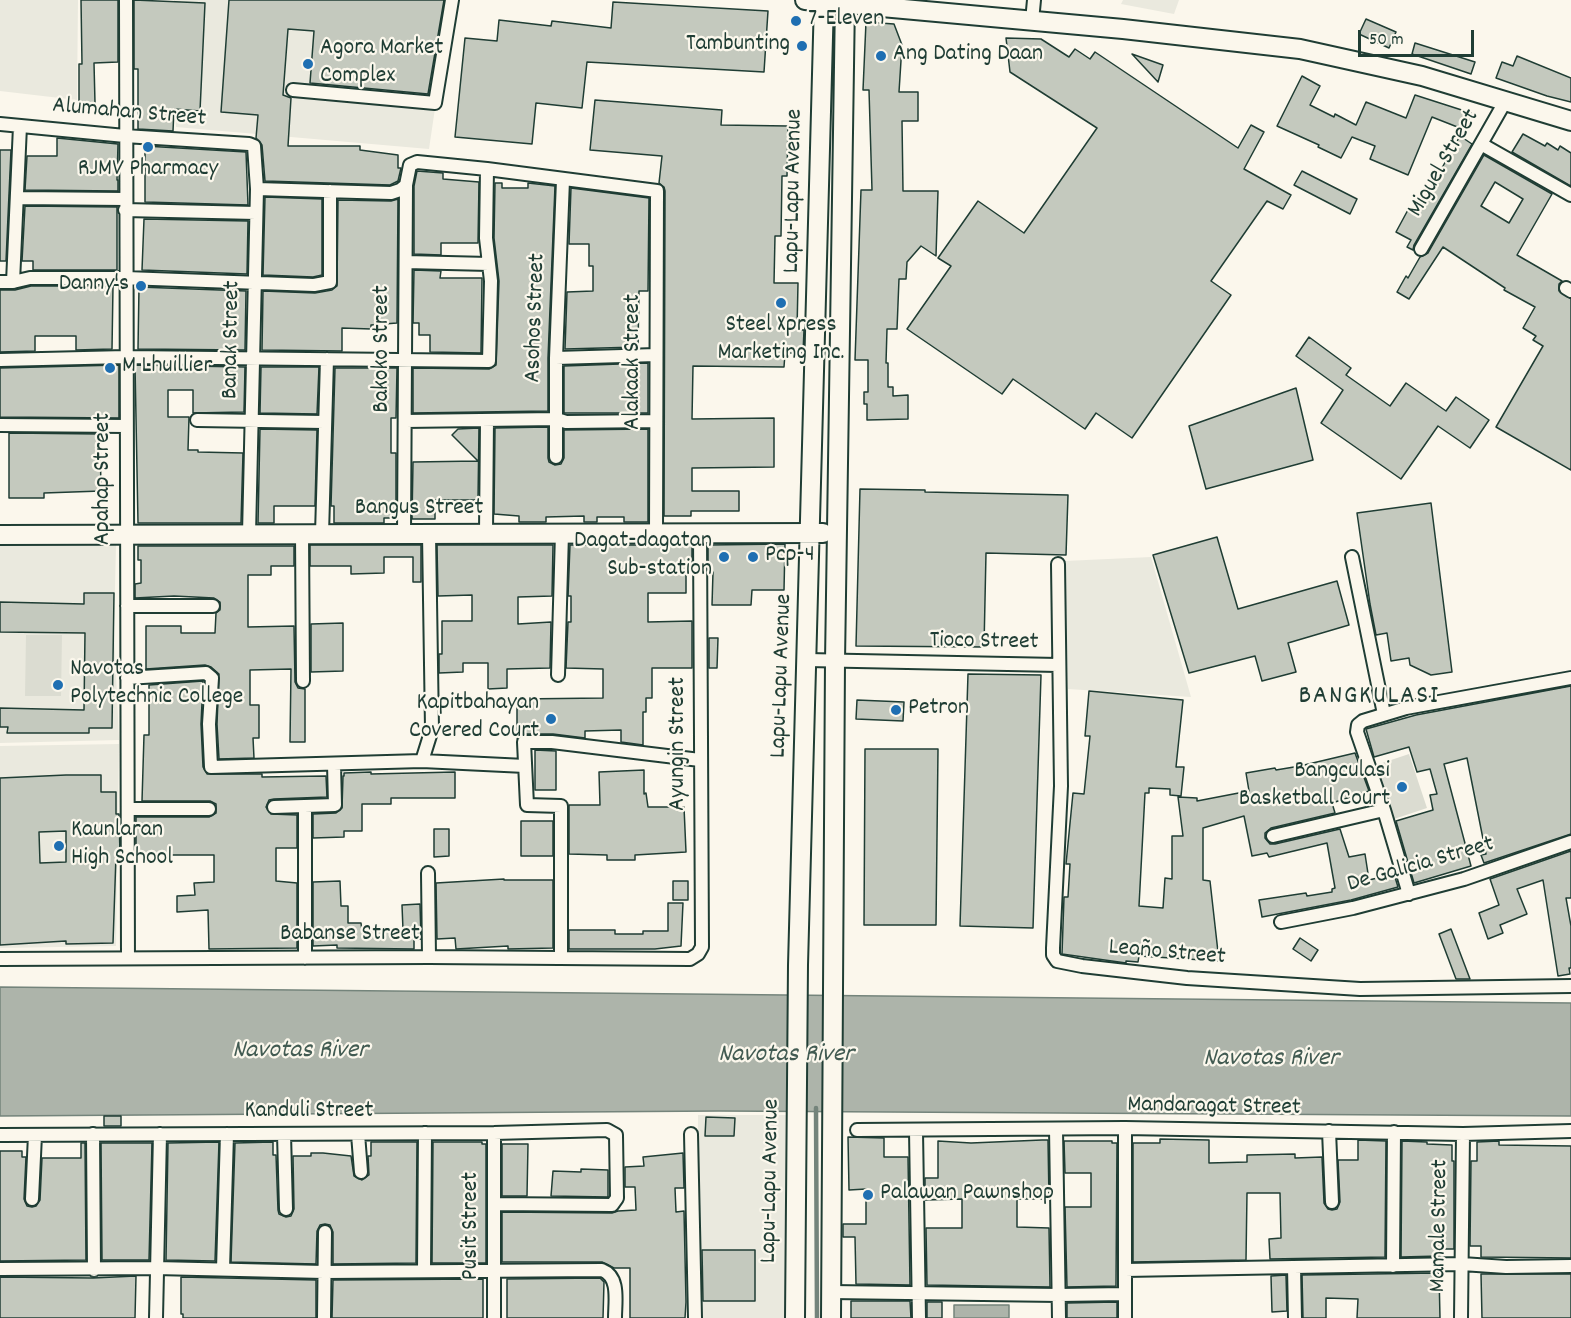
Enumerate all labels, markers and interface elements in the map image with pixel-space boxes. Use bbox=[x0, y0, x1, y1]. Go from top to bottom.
place label: 7-Eleven bbox=[808, 7, 884, 35]
marker: 7-Eleven bbox=[789, 14, 803, 28]
scale bar bbox=[1361, 18, 1476, 56]
text: 50 m bbox=[1369, 28, 1404, 53]
place label: Tambunting bbox=[686, 32, 790, 60]
place label: Agora Market Complex bbox=[320, 36, 443, 92]
marker: Tambunting bbox=[795, 39, 809, 53]
place label: Ang Dating Daan bbox=[893, 42, 1043, 70]
marker: Ang Dating Daan bbox=[874, 49, 888, 63]
marker: Agora Market Complex bbox=[301, 57, 315, 71]
street label: Alumahan Street bbox=[51, 93, 207, 135]
street label: Miguel Street bbox=[1403, 105, 1487, 223]
street label: Lapu-Lapu Avenue bbox=[779, 109, 811, 273]
marker: RJMV Pharmacy bbox=[141, 140, 155, 154]
place label: RJMV Pharmacy bbox=[78, 157, 218, 185]
street label: Asohos Street bbox=[520, 253, 554, 383]
place label: Danny's bbox=[59, 272, 129, 300]
marker: Danny's bbox=[134, 279, 148, 293]
street label: Banak Street bbox=[218, 280, 248, 400]
street label: Bakoko Street bbox=[370, 285, 398, 413]
street label: Alakaak Street bbox=[621, 294, 649, 430]
marker: Steel Xpress Marketing Inc. bbox=[774, 296, 788, 310]
place label: Steel Xpress Marketing Inc. bbox=[717, 313, 845, 369]
place label: M Lhuillier bbox=[122, 354, 212, 382]
marker: M Lhuillier bbox=[103, 361, 117, 375]
street label: Apahap Street bbox=[91, 413, 119, 545]
street label: Bangus Street bbox=[355, 496, 483, 524]
place label: Dagat-dagatan Sub-station bbox=[574, 529, 712, 585]
place label: Pcp-4 bbox=[765, 543, 815, 571]
marker: Dagat-dagatan Sub-station bbox=[717, 550, 731, 564]
marker: Pcp-4 bbox=[746, 550, 760, 564]
street label: Lapu-Lapu Avenue bbox=[766, 593, 800, 759]
street label: Tioco Street bbox=[929, 628, 1039, 658]
place label: Navotas Polytechnic College bbox=[70, 657, 243, 713]
street label: Ayungin Street bbox=[666, 677, 694, 811]
marker: Navotas Polytechnic College bbox=[51, 678, 65, 692]
district label: BANGKULASI bbox=[1298, 682, 1440, 714]
place label: Kapitbahayan Covered Court bbox=[409, 691, 539, 747]
place label: Petron bbox=[908, 696, 969, 724]
marker: Petron bbox=[889, 703, 903, 717]
marker: Kapitbahayan Covered Court bbox=[544, 712, 558, 726]
place label: Bangculasi Basketball Court bbox=[1239, 759, 1390, 815]
marker: Bangculasi Basketball Court bbox=[1395, 780, 1409, 794]
place label: Kaunlaran High School bbox=[71, 818, 173, 874]
street label: De Galicia Street bbox=[1344, 831, 1498, 901]
marker: Kaunlaran High School bbox=[52, 839, 66, 853]
street label: Babanse Street bbox=[280, 922, 420, 950]
street label: Leaño Street bbox=[1107, 935, 1227, 973]
water label: Navotas River bbox=[232, 1036, 368, 1068]
water label: Navotas River bbox=[718, 1040, 854, 1072]
water label: Navotas River bbox=[1203, 1044, 1339, 1076]
street label: Mandaragat Street bbox=[1127, 1092, 1301, 1124]
street label: Kanduli Street bbox=[245, 1099, 373, 1127]
street label: Lapu-Lapu Avenue bbox=[756, 1099, 788, 1263]
street label: Mamale Street bbox=[1425, 1159, 1457, 1293]
street label: Pusit Street bbox=[459, 1172, 487, 1280]
place label: Palawan Pawnshop bbox=[880, 1181, 1054, 1209]
marker: Palawan Pawnshop bbox=[861, 1188, 875, 1202]

